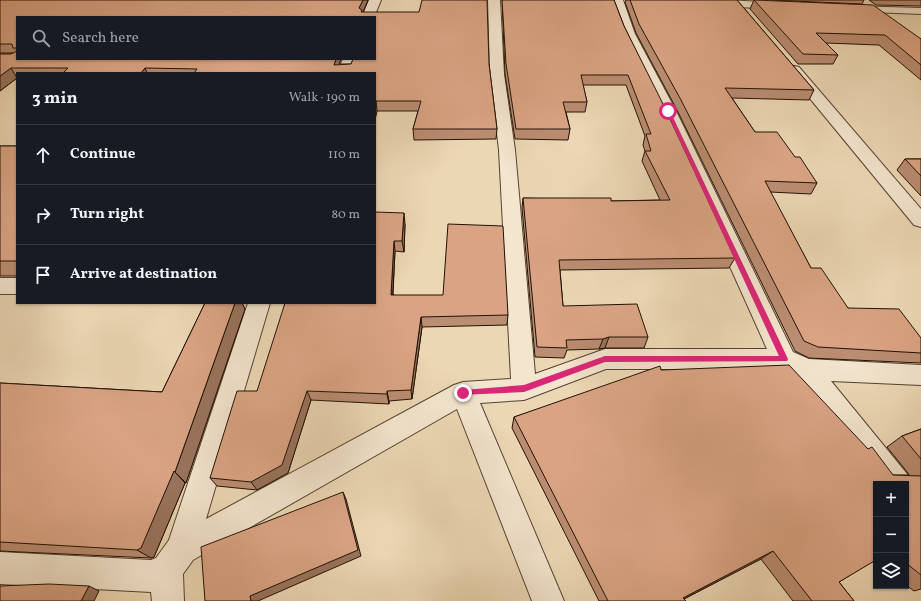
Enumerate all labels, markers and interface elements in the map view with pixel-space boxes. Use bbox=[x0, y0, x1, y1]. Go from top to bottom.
search box bbox=[16, 16, 376, 60]
icon: search bbox=[30, 27, 52, 49]
text: Search here bbox=[62, 28, 139, 49]
text: 3 min bbox=[32, 87, 78, 110]
text: Walk · 190 m bbox=[289, 89, 360, 107]
route start bbox=[659, 102, 677, 120]
icon: ahead bbox=[32, 144, 54, 166]
text: Continue bbox=[70, 144, 135, 165]
text: 110 m bbox=[328, 146, 360, 164]
icon: right bbox=[32, 204, 54, 226]
text: Turn right bbox=[70, 204, 144, 225]
text: 80 m bbox=[331, 206, 360, 224]
icon: arrive bbox=[32, 264, 54, 286]
text: Arrive at destination bbox=[70, 264, 217, 285]
route end bbox=[454, 384, 472, 402]
map controls bbox=[873, 481, 909, 589]
button: + bbox=[873, 481, 909, 517]
button: − bbox=[873, 517, 909, 553]
button: layers bbox=[873, 553, 909, 589]

